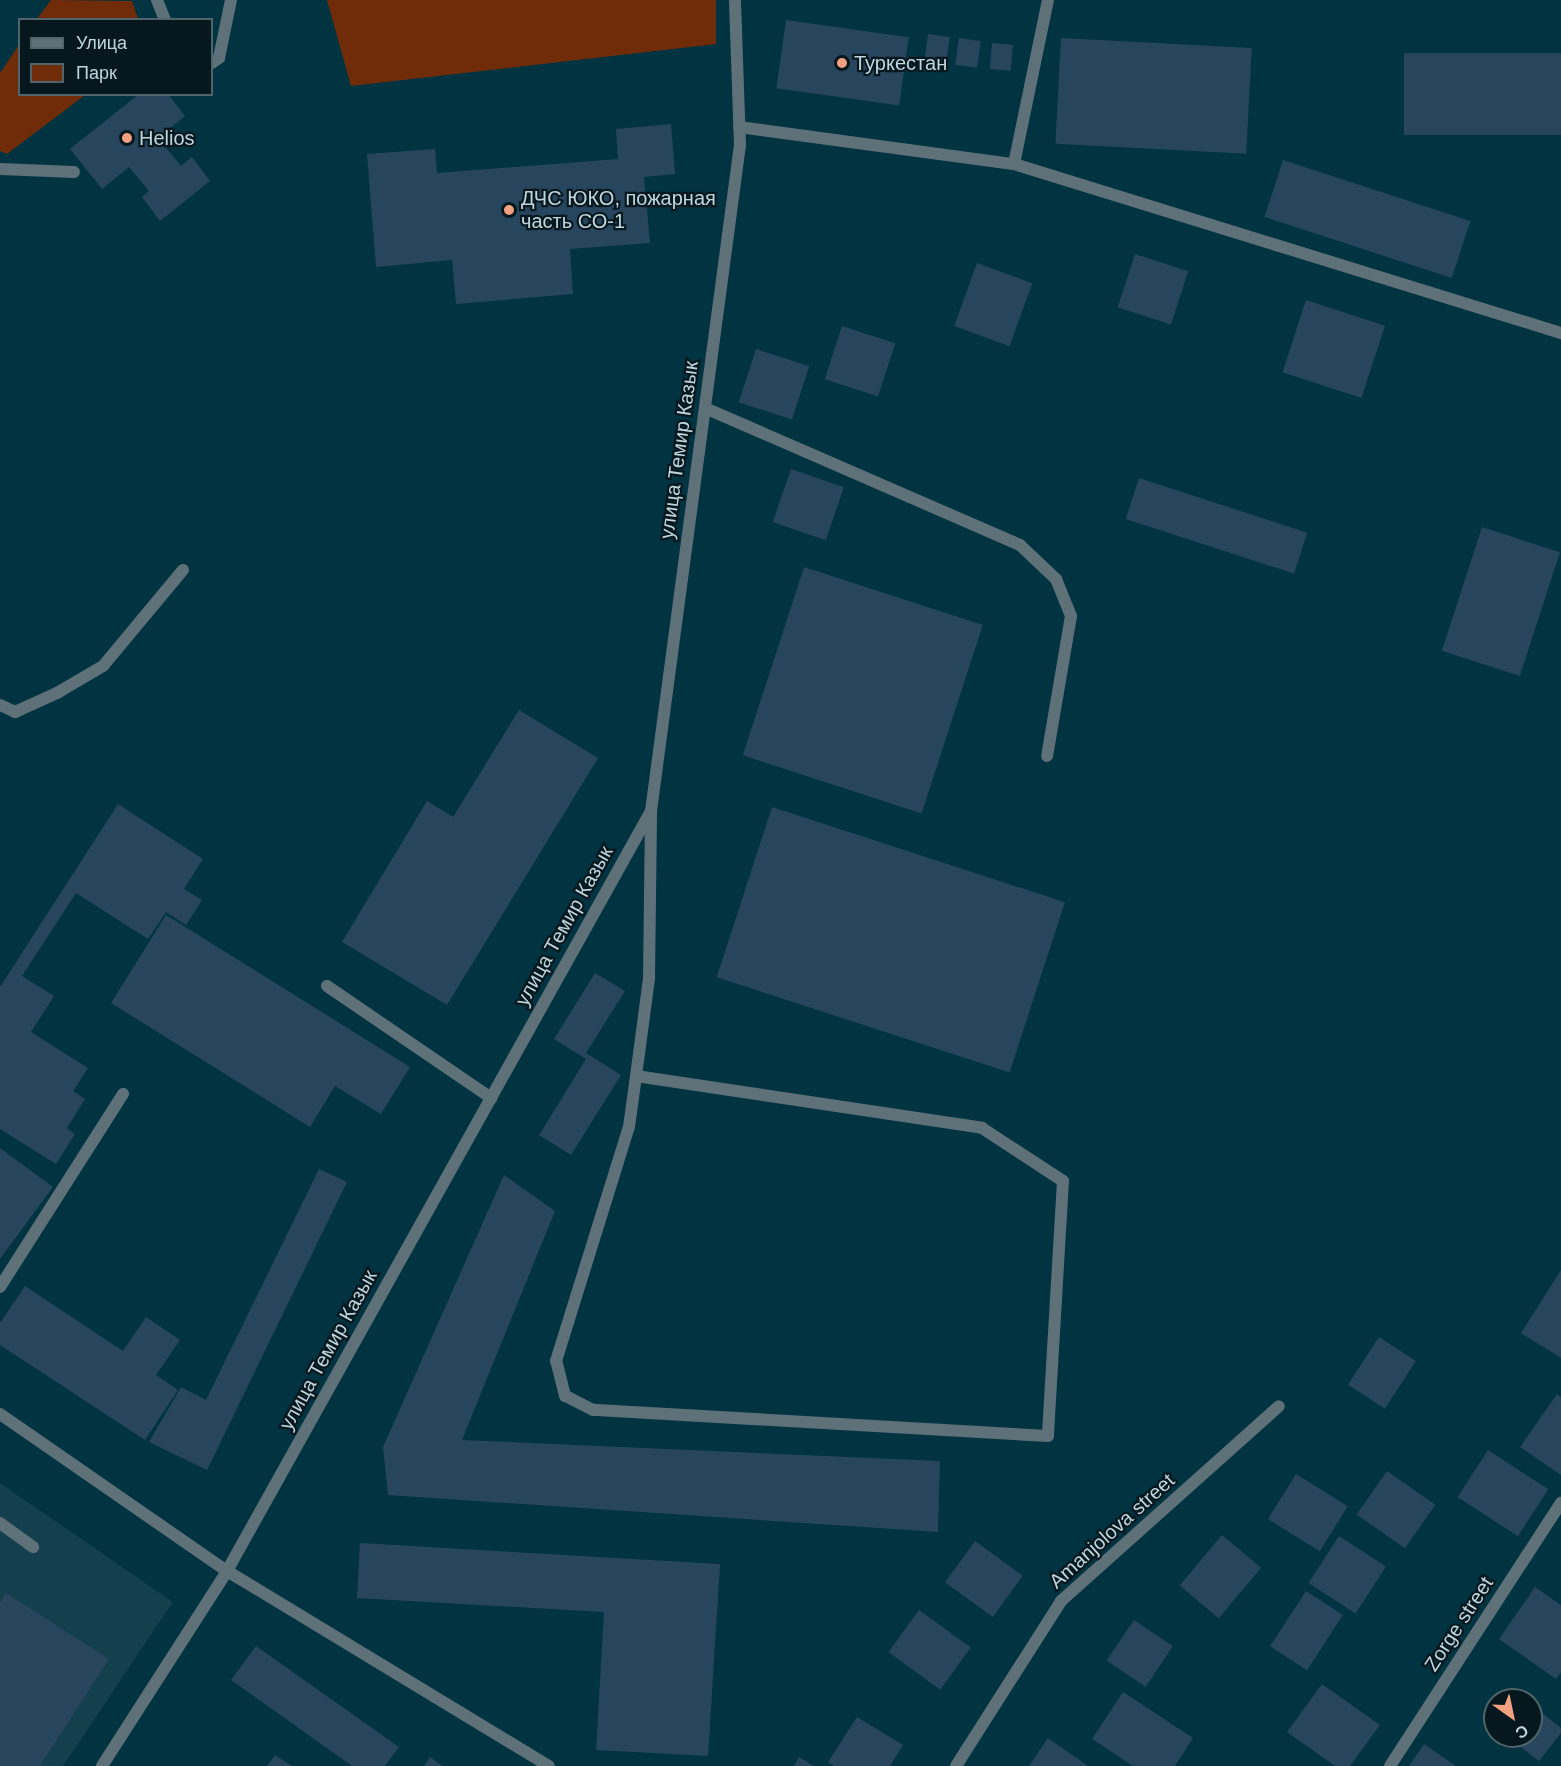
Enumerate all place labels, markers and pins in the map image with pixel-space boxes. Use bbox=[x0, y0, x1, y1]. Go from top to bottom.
place label: Туркестан bbox=[854, 51, 947, 75]
marker: Туркестан bbox=[835, 56, 849, 70]
place label: Helios bbox=[139, 126, 195, 150]
marker: Helios bbox=[120, 131, 134, 145]
place label: ДЧС ЮКО, пожарная часть СО-1 bbox=[521, 186, 716, 233]
marker: ДЧС ЮКО, пожарная часть СО-1 bbox=[502, 203, 516, 217]

